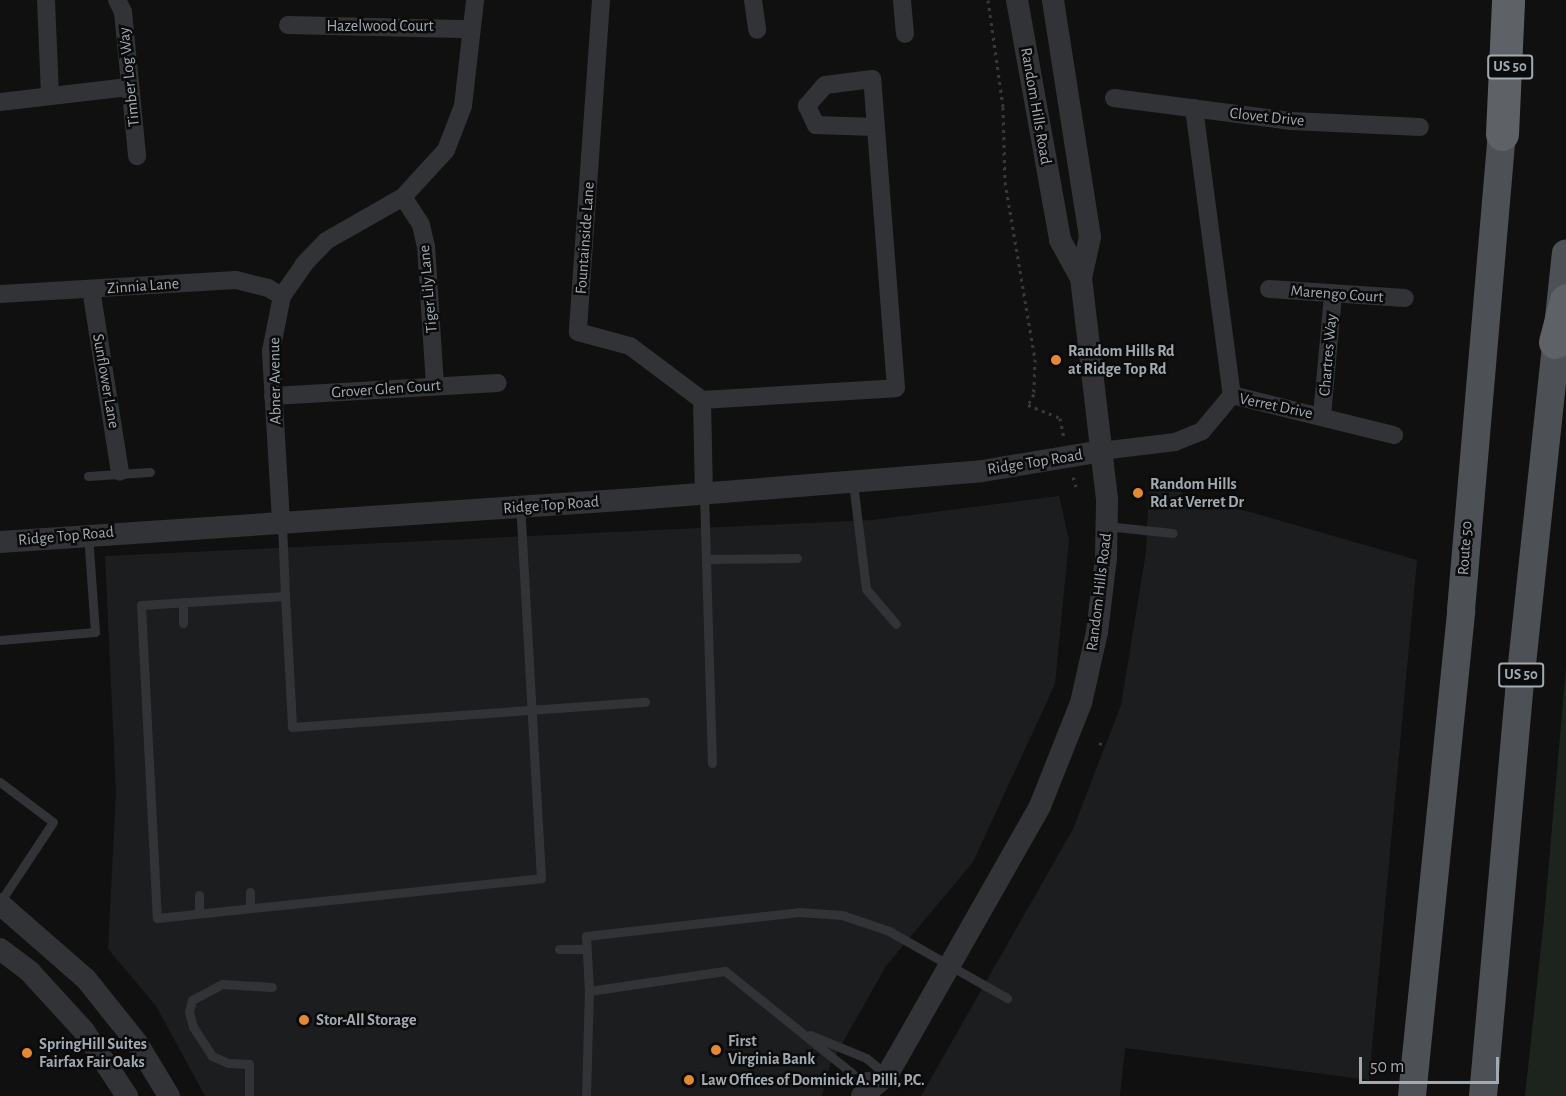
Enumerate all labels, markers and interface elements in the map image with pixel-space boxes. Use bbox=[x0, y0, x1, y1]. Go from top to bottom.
street label: Hazelwood Court bbox=[326, 16, 434, 36]
street label: Timber Log Way bbox=[114, 26, 144, 128]
street label: Random Hills Road bbox=[1016, 46, 1056, 166]
road number: US 50 bbox=[1486, 55, 1534, 79]
street label: Clovet Drive bbox=[1229, 104, 1305, 130]
street label: Fountainside Lane bbox=[571, 181, 599, 295]
street label: Tiger Lily Lane bbox=[415, 244, 441, 334]
street label: Zinnia Lane bbox=[106, 274, 180, 298]
street label: Marengo Court bbox=[1290, 281, 1384, 307]
street label: Chartres Way bbox=[1315, 313, 1341, 397]
street label: Sunflower Lane bbox=[88, 332, 124, 430]
street label: Abner Avenue bbox=[265, 337, 285, 425]
place label: Random Hills Rd at Ridge Top Rd bbox=[1068, 341, 1174, 379]
marker: Random Hills Rd at Ridge Top Rd bbox=[1049, 353, 1063, 367]
street label: Grover Glen Court bbox=[331, 376, 441, 402]
street label: Verret Drive bbox=[1238, 389, 1314, 423]
street label: Ridge Top Road bbox=[986, 445, 1084, 479]
place label: Random Hills Rd at Verret Dr bbox=[1150, 474, 1244, 512]
marker: Random Hills Rd at Verret Dr bbox=[1131, 486, 1145, 500]
street label: Ridge Top Road bbox=[502, 492, 600, 518]
street label: Route 50 bbox=[1454, 520, 1476, 576]
street label: Ridge Top Road bbox=[17, 522, 115, 550]
street label: Random Hills Road bbox=[1082, 532, 1116, 652]
road number: US 50 bbox=[1497, 663, 1545, 687]
place label: Stor-All Storage bbox=[316, 1010, 417, 1030]
marker: Stor-All Storage bbox=[297, 1013, 311, 1027]
place label: First Virginia Bank bbox=[728, 1031, 815, 1069]
place label: SpringHill Suites Fairfax Fair Oaks bbox=[39, 1034, 147, 1072]
marker: First Virginia Bank bbox=[709, 1043, 723, 1057]
scale bar bbox=[1362, 1045, 1502, 1083]
marker: SpringHill Suites Fairfax Fair Oaks bbox=[20, 1046, 34, 1060]
text: 50 m bbox=[1370, 1058, 1404, 1076]
place label: Law Offices of Dominick A. Pilli, P.C. bbox=[701, 1070, 925, 1090]
marker: Law Offices of Dominick A. Pilli, P.C. bbox=[682, 1073, 696, 1087]

